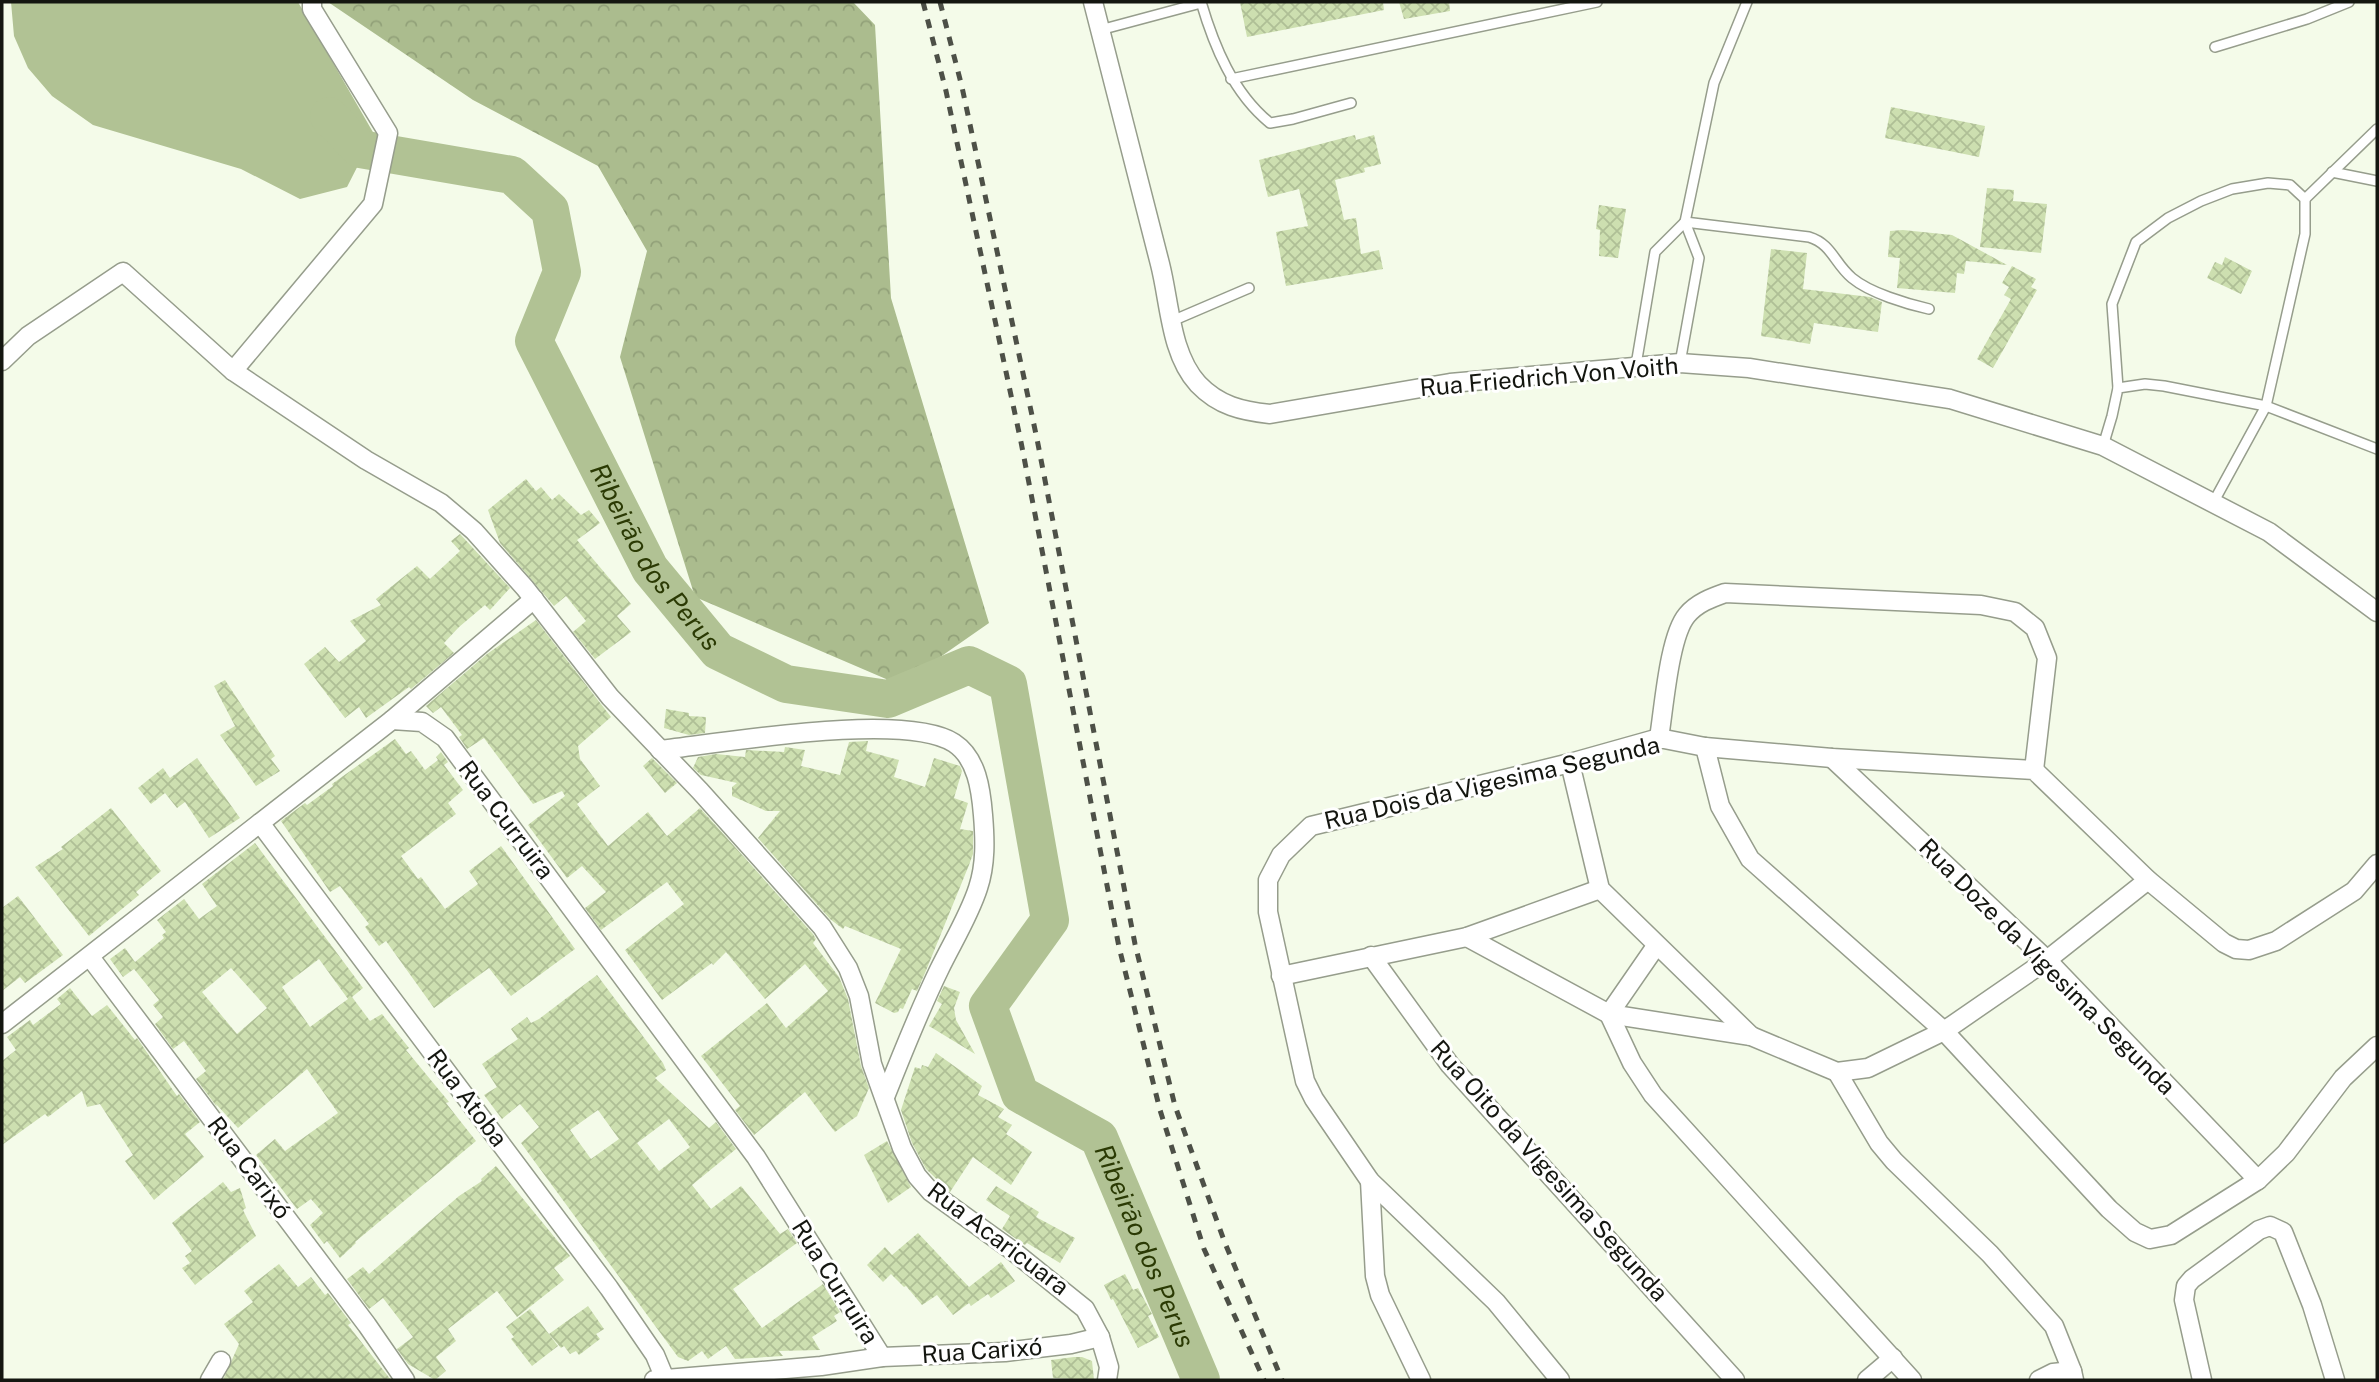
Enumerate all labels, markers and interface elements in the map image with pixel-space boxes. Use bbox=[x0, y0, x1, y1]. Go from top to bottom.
street label: Rua Friedrich Von Voith bbox=[1418, 351, 1679, 401]
water label: Ribeirão dos Perus bbox=[584, 458, 727, 657]
street label: Rua Dois da Vigesima Segunda bbox=[1321, 730, 1662, 834]
street label: Rua Curruira bbox=[453, 755, 560, 884]
street label: Rua Doze da Vigesima Segunda bbox=[1914, 833, 2181, 1100]
street label: Rua Oito da Vigesima Segunda bbox=[1425, 1034, 1674, 1306]
street label: Rua Atoba bbox=[422, 1043, 514, 1152]
street label: Rua Carixó bbox=[202, 1111, 297, 1224]
water label: Ribeirão dos Perus bbox=[1088, 1139, 1202, 1352]
street label: Rua Acaricuara bbox=[922, 1176, 1075, 1300]
street label: Rua Curruira bbox=[787, 1214, 885, 1349]
street label: Rua Carixó bbox=[921, 1332, 1043, 1368]

